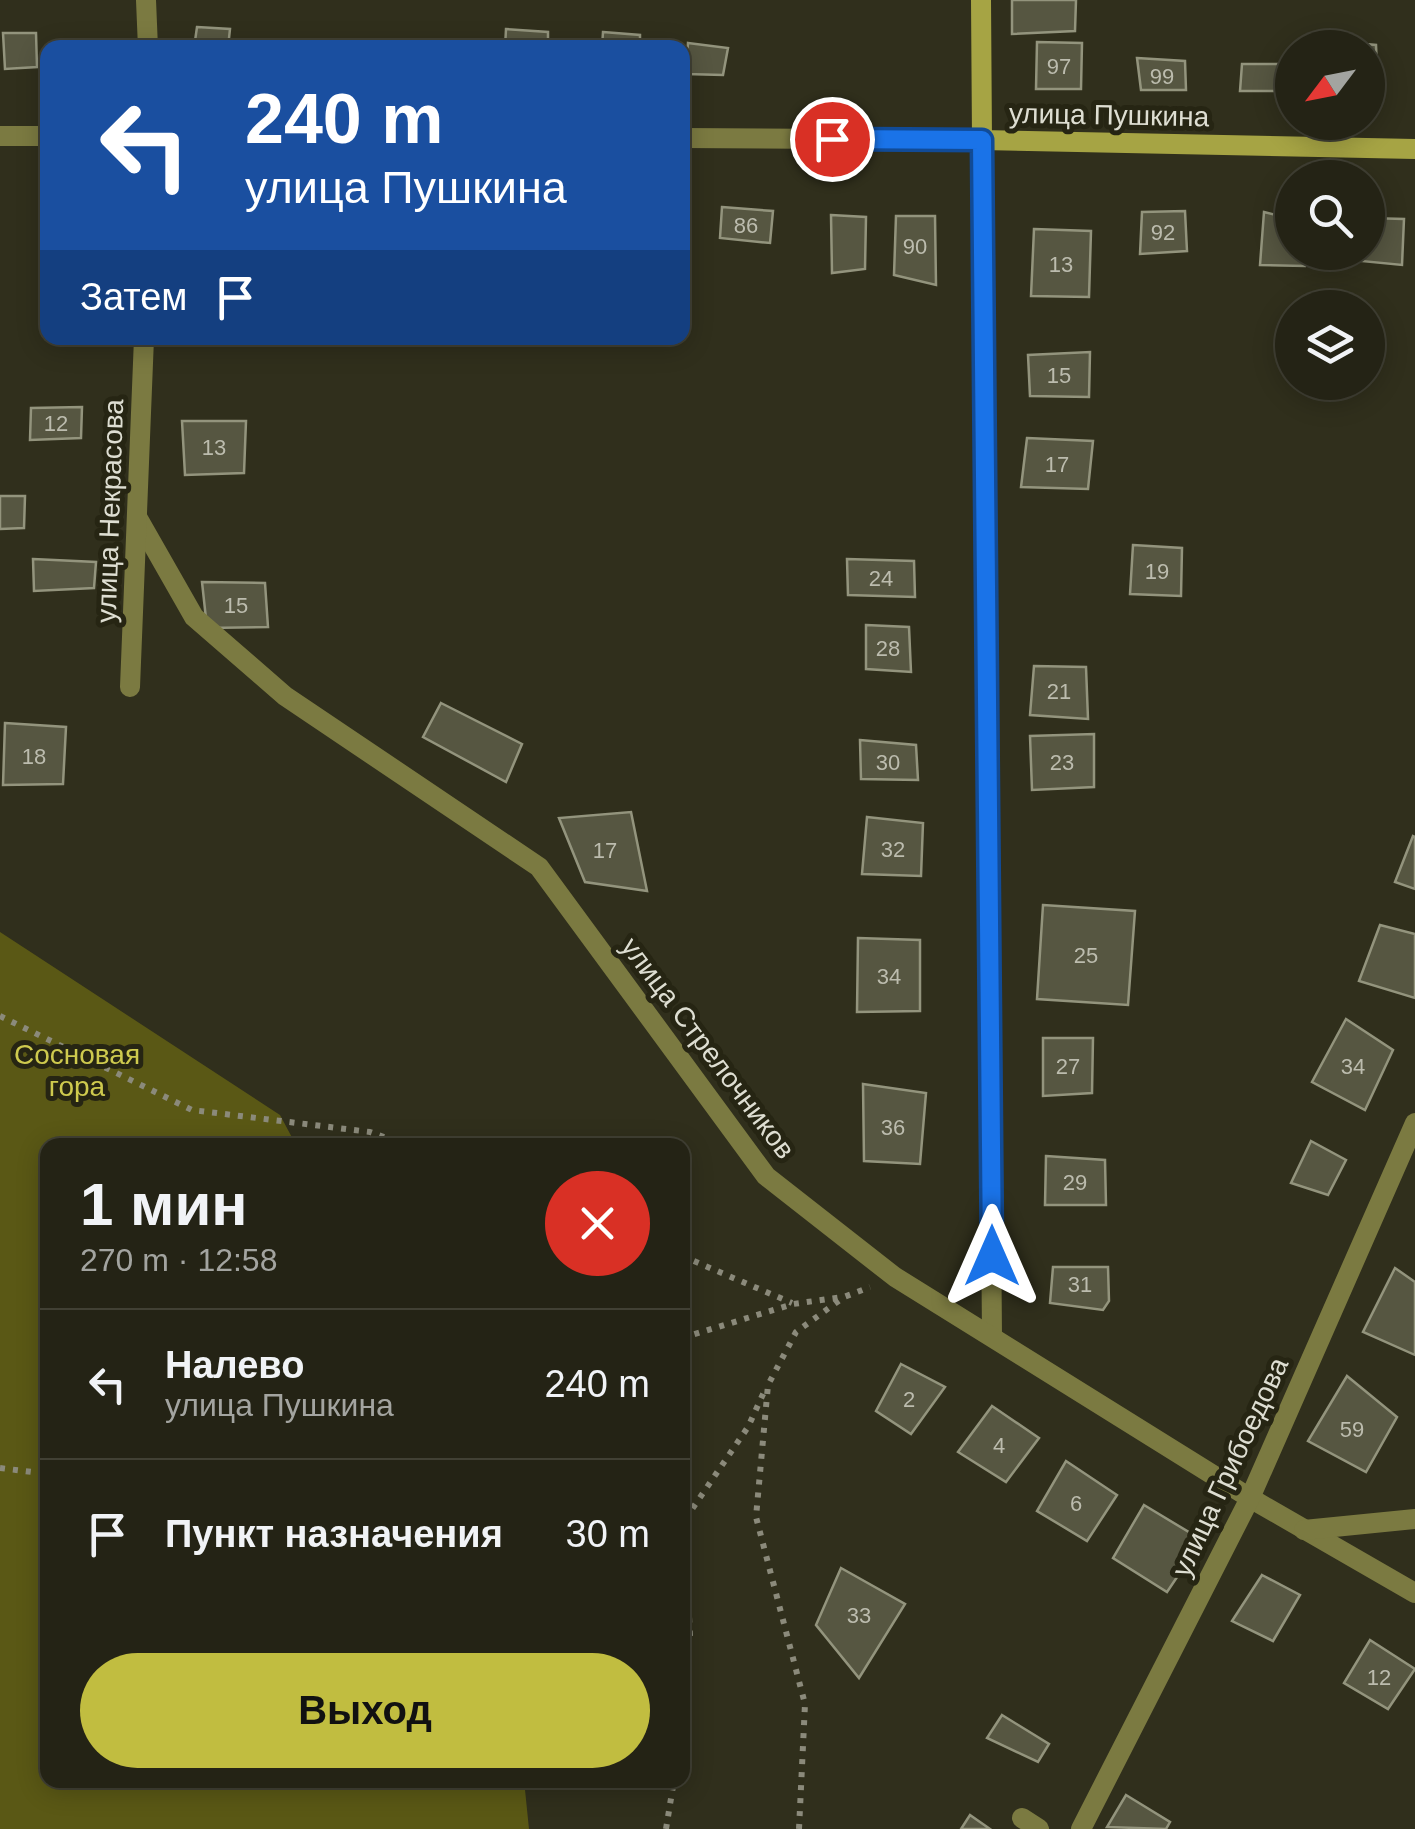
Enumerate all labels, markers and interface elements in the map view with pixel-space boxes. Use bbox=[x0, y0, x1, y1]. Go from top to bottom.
north arrow bbox=[1275, 30, 1385, 140]
map controls bbox=[1275, 30, 1385, 400]
house number: 97 bbox=[1047, 54, 1071, 79]
house number: 99 bbox=[1150, 64, 1174, 89]
icon: left bbox=[80, 80, 210, 210]
text: 240 m bbox=[245, 80, 443, 158]
pin bbox=[790, 97, 875, 182]
street label: улица Пушкина bbox=[1009, 98, 1210, 132]
icon: arrive bbox=[805, 112, 860, 167]
button: search bbox=[1275, 160, 1385, 270]
text: улица Пушкина bbox=[245, 162, 567, 213]
house number: 86 bbox=[734, 213, 758, 238]
house number: 92 bbox=[1151, 220, 1175, 245]
house number: 90 bbox=[903, 234, 927, 259]
house number: 13 bbox=[1049, 252, 1073, 277]
icon: arrive bbox=[208, 270, 263, 325]
text: Затем bbox=[80, 276, 188, 318]
button: layers bbox=[1275, 290, 1385, 400]
house number: 15 bbox=[1047, 363, 1071, 388]
street label: улица Некрасова bbox=[91, 398, 129, 623]
house number: 12 bbox=[44, 411, 68, 436]
house number: 13 bbox=[202, 435, 226, 460]
house number: 17 bbox=[1045, 452, 1069, 477]
house number: 19 bbox=[1145, 559, 1169, 584]
house number: 24 bbox=[869, 566, 893, 591]
house number: 15 bbox=[224, 593, 248, 618]
house number: 28 bbox=[876, 636, 900, 661]
house number: 21 bbox=[1047, 679, 1071, 704]
house number: 18 bbox=[22, 744, 46, 769]
house number: 30 bbox=[876, 750, 900, 775]
house number: 23 bbox=[1050, 750, 1074, 775]
house number: 32 bbox=[881, 837, 905, 862]
house number: 17 bbox=[593, 838, 617, 863]
street label: улица Стрелочников bbox=[615, 932, 801, 1164]
house number: 25 bbox=[1074, 943, 1098, 968]
house number: 34 bbox=[877, 964, 901, 989]
park label: Сосновая гора bbox=[14, 1039, 140, 1102]
house number: 27 bbox=[1056, 1054, 1080, 1079]
house number: 34 bbox=[1341, 1054, 1365, 1079]
house number: 36 bbox=[881, 1115, 905, 1140]
house number: 29 bbox=[1063, 1170, 1087, 1195]
text: 1 мин bbox=[80, 1171, 248, 1238]
button: close bbox=[545, 1171, 650, 1276]
position arrow bbox=[940, 1204, 1044, 1308]
text: 270 m · 12:58 bbox=[80, 1242, 277, 1278]
house number: 31 bbox=[1068, 1272, 1092, 1297]
text: Налево bbox=[165, 1344, 304, 1386]
street label: улица Грибоедова bbox=[1166, 1352, 1295, 1581]
icon: left bbox=[80, 1357, 135, 1412]
text: 240 m bbox=[544, 1363, 650, 1405]
text: улица Пушкина bbox=[165, 1387, 394, 1423]
house number: 2 bbox=[903, 1387, 915, 1412]
house number: 59 bbox=[1340, 1417, 1364, 1442]
house number: 4 bbox=[993, 1433, 1005, 1458]
house number: 6 bbox=[1070, 1491, 1082, 1516]
icon: arrive bbox=[80, 1507, 135, 1562]
text: Пункт назначения bbox=[165, 1513, 503, 1555]
text: 30 m bbox=[566, 1513, 650, 1555]
house number: 33 bbox=[847, 1603, 871, 1628]
button: Выход bbox=[80, 1653, 650, 1768]
house number: 12 bbox=[1367, 1665, 1391, 1690]

